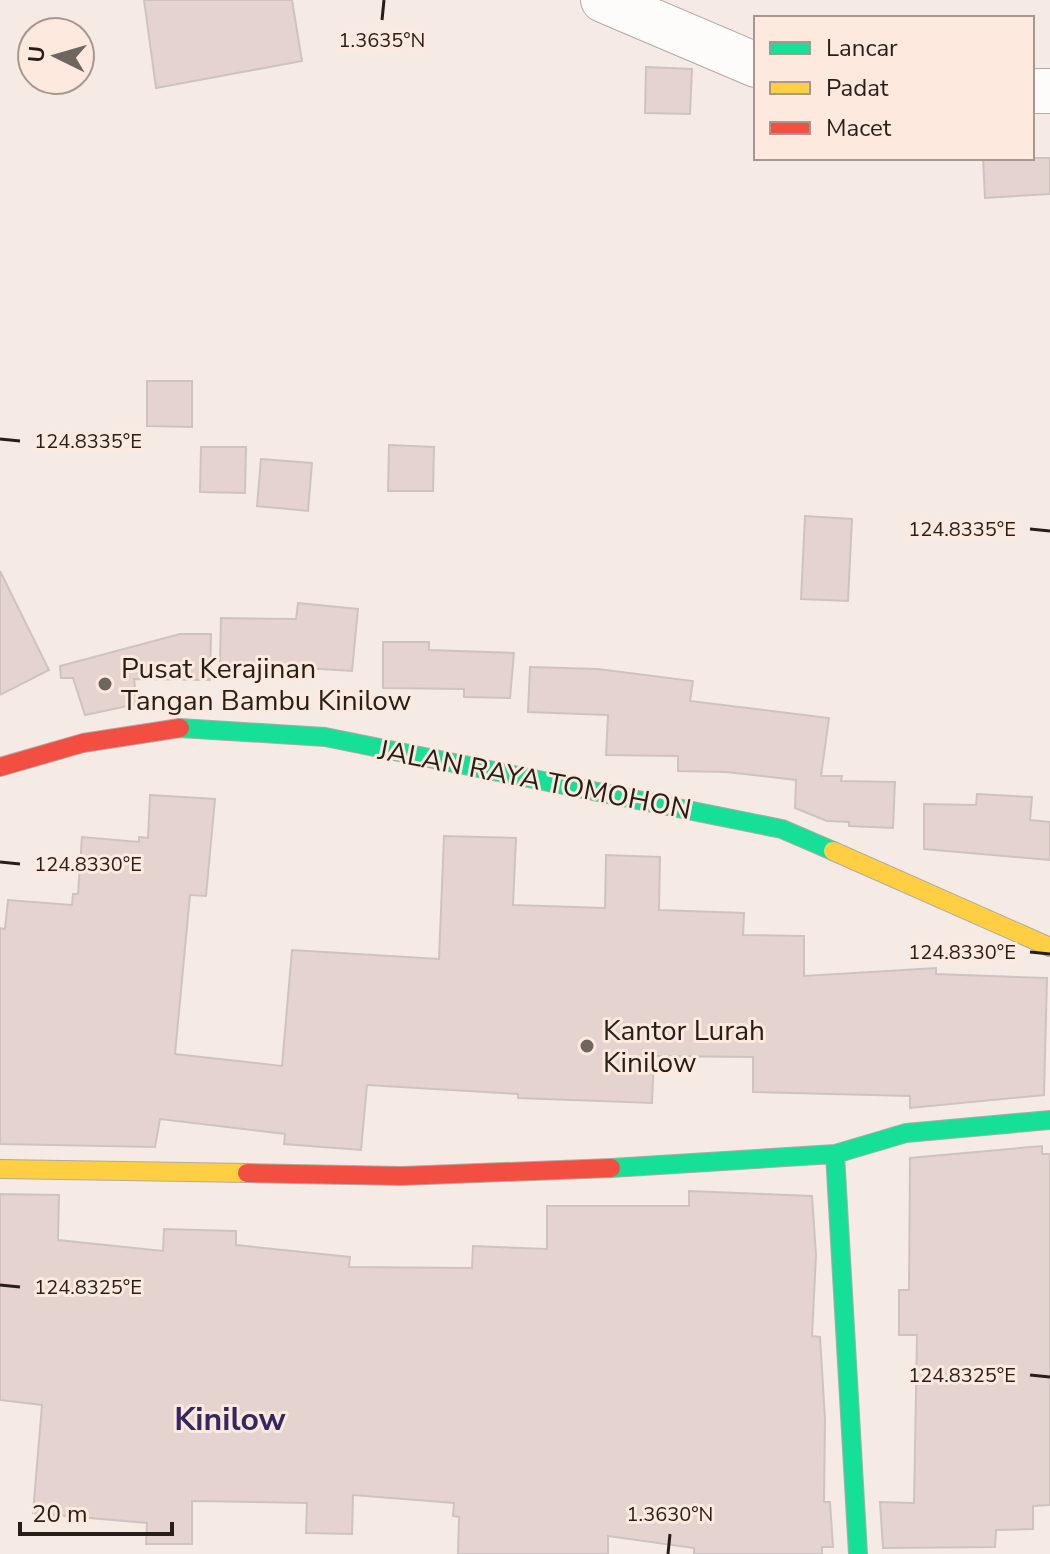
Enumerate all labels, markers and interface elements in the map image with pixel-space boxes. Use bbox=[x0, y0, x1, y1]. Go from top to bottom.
north arrow bbox=[16, 16, 96, 96]
legend bbox=[754, 16, 1034, 160]
text: 1.3635°N bbox=[339, 27, 425, 54]
text: Lancar bbox=[826, 32, 898, 64]
text: U bbox=[21, 45, 53, 64]
text: Padat bbox=[826, 72, 889, 104]
text: Macet bbox=[826, 112, 892, 144]
text: 124.8335°E bbox=[34, 428, 142, 455]
text: 124.8335°E bbox=[908, 516, 1016, 543]
place label: Pusat Kerajinan Tangan Bambu Kinilow bbox=[121, 650, 411, 720]
marker: Pusat Kerajinan Tangan Bambu Kinilow bbox=[96, 675, 114, 693]
street label: JALAN RAYA TOMOHON bbox=[374, 731, 694, 829]
text: 124.8330°E bbox=[34, 851, 142, 878]
text: 124.8330°E bbox=[908, 939, 1016, 966]
place label: Kantor Lurah Kinilow bbox=[603, 1012, 765, 1082]
marker: Kantor Lurah Kinilow bbox=[578, 1037, 596, 1055]
text: 124.8325°E bbox=[34, 1274, 142, 1301]
text: 124.8325°E bbox=[908, 1362, 1016, 1389]
district label: Kinilow bbox=[174, 1398, 287, 1441]
scale bar bbox=[20, 1486, 172, 1536]
text: 20 m bbox=[32, 1498, 88, 1530]
text: 1.3630°N bbox=[627, 1501, 713, 1528]

